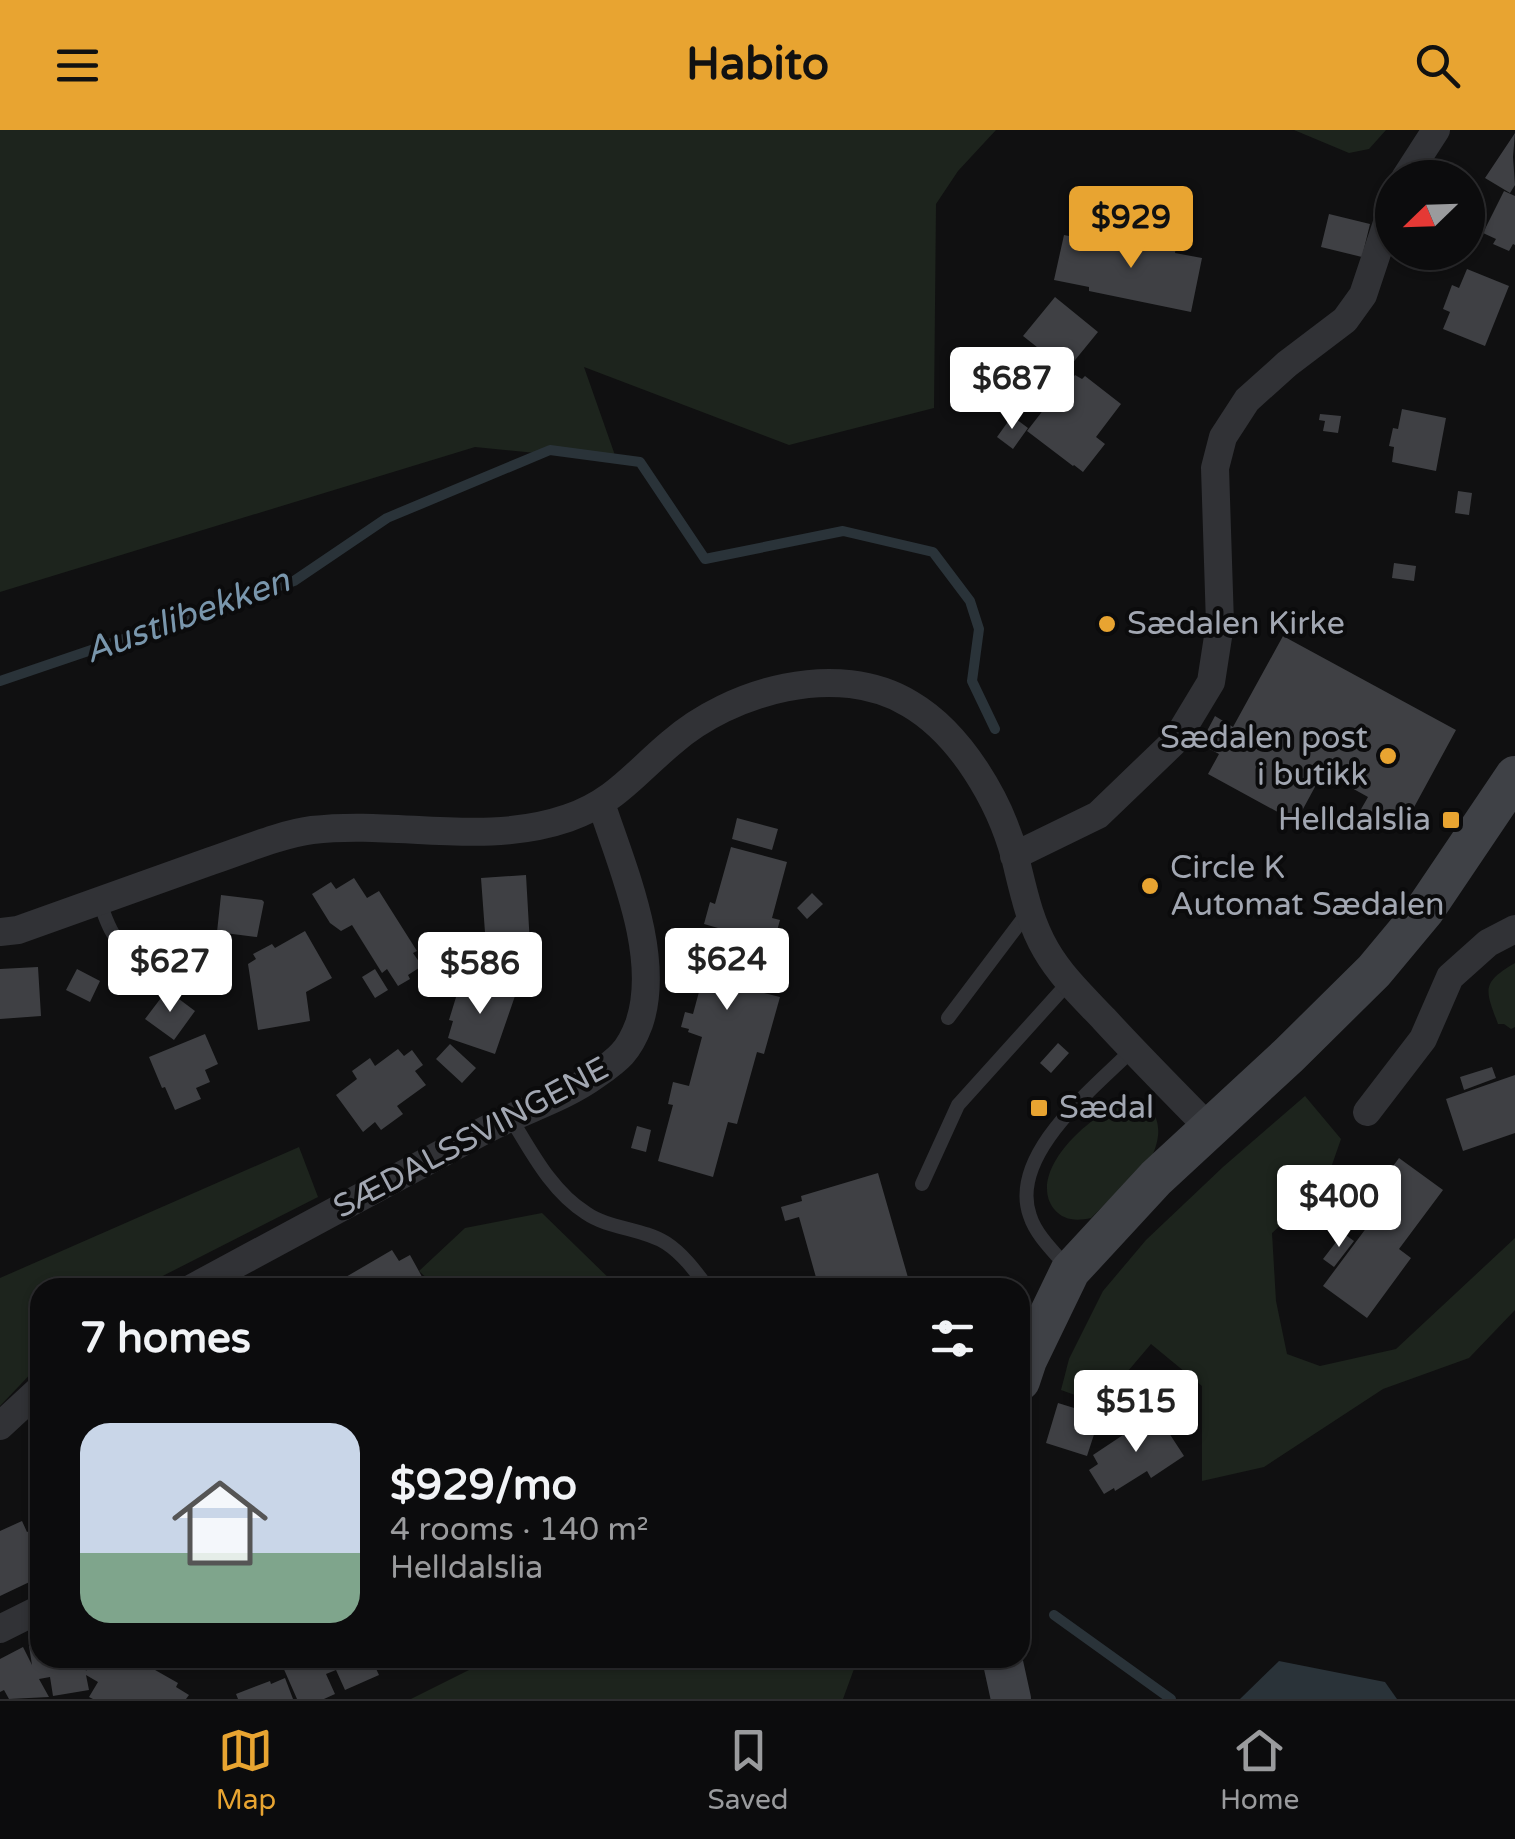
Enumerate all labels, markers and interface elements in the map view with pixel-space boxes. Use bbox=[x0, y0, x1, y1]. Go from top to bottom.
icon: menu bbox=[50, 38, 105, 93]
text: Habito bbox=[686, 38, 829, 92]
icon: search bbox=[1410, 38, 1465, 93]
north arrow bbox=[1375, 160, 1485, 270]
map controls bbox=[1375, 160, 1485, 270]
pin: $929 bbox=[1072, 186, 1190, 271]
text: $929 bbox=[1091, 199, 1171, 237]
pin: $687 bbox=[953, 347, 1071, 432]
text: $687 bbox=[972, 360, 1052, 398]
water label: Austlibekken bbox=[79, 559, 297, 673]
place label: Sædalen Kirke bbox=[1127, 605, 1345, 643]
marker: Sædalen Kirke bbox=[1096, 613, 1118, 635]
place label: Sædalen post i butikk bbox=[1160, 719, 1368, 794]
marker: Sædalen post i butikk bbox=[1377, 745, 1399, 767]
place label: Helldalslia bbox=[1278, 801, 1431, 839]
marker: Helldalslia bbox=[1440, 809, 1462, 831]
place label: Circle K Automat Sædalen bbox=[1170, 849, 1445, 924]
marker: Circle K Automat Sædalen bbox=[1139, 875, 1161, 897]
pin: $624 bbox=[668, 928, 786, 1013]
pin: $627 bbox=[111, 930, 229, 1015]
pin: $586 bbox=[421, 932, 539, 1017]
text: $624 bbox=[687, 941, 767, 979]
text: $627 bbox=[130, 943, 210, 981]
text: $586 bbox=[440, 945, 520, 983]
street label: SÆDALSSVINGENE bbox=[327, 1049, 615, 1227]
place label: Sædal bbox=[1059, 1089, 1154, 1127]
marker: Sædal bbox=[1028, 1097, 1050, 1119]
pin: $400 bbox=[1280, 1165, 1398, 1250]
text: $400 bbox=[1299, 1178, 1379, 1216]
icon: filters bbox=[925, 1311, 980, 1366]
text: 7 homes bbox=[80, 1313, 251, 1364]
pin: $515 bbox=[1077, 1370, 1195, 1455]
text: $515 bbox=[1096, 1383, 1176, 1421]
text: $929/mo bbox=[390, 1460, 577, 1511]
icon: home bbox=[160, 1463, 280, 1583]
text: 4 rooms · 140 m² bbox=[390, 1511, 649, 1549]
text: Helldalslia bbox=[390, 1549, 543, 1587]
tab: Map bbox=[216, 1723, 276, 1817]
tab: Saved bbox=[708, 1723, 789, 1817]
tab: Home bbox=[1220, 1723, 1299, 1817]

